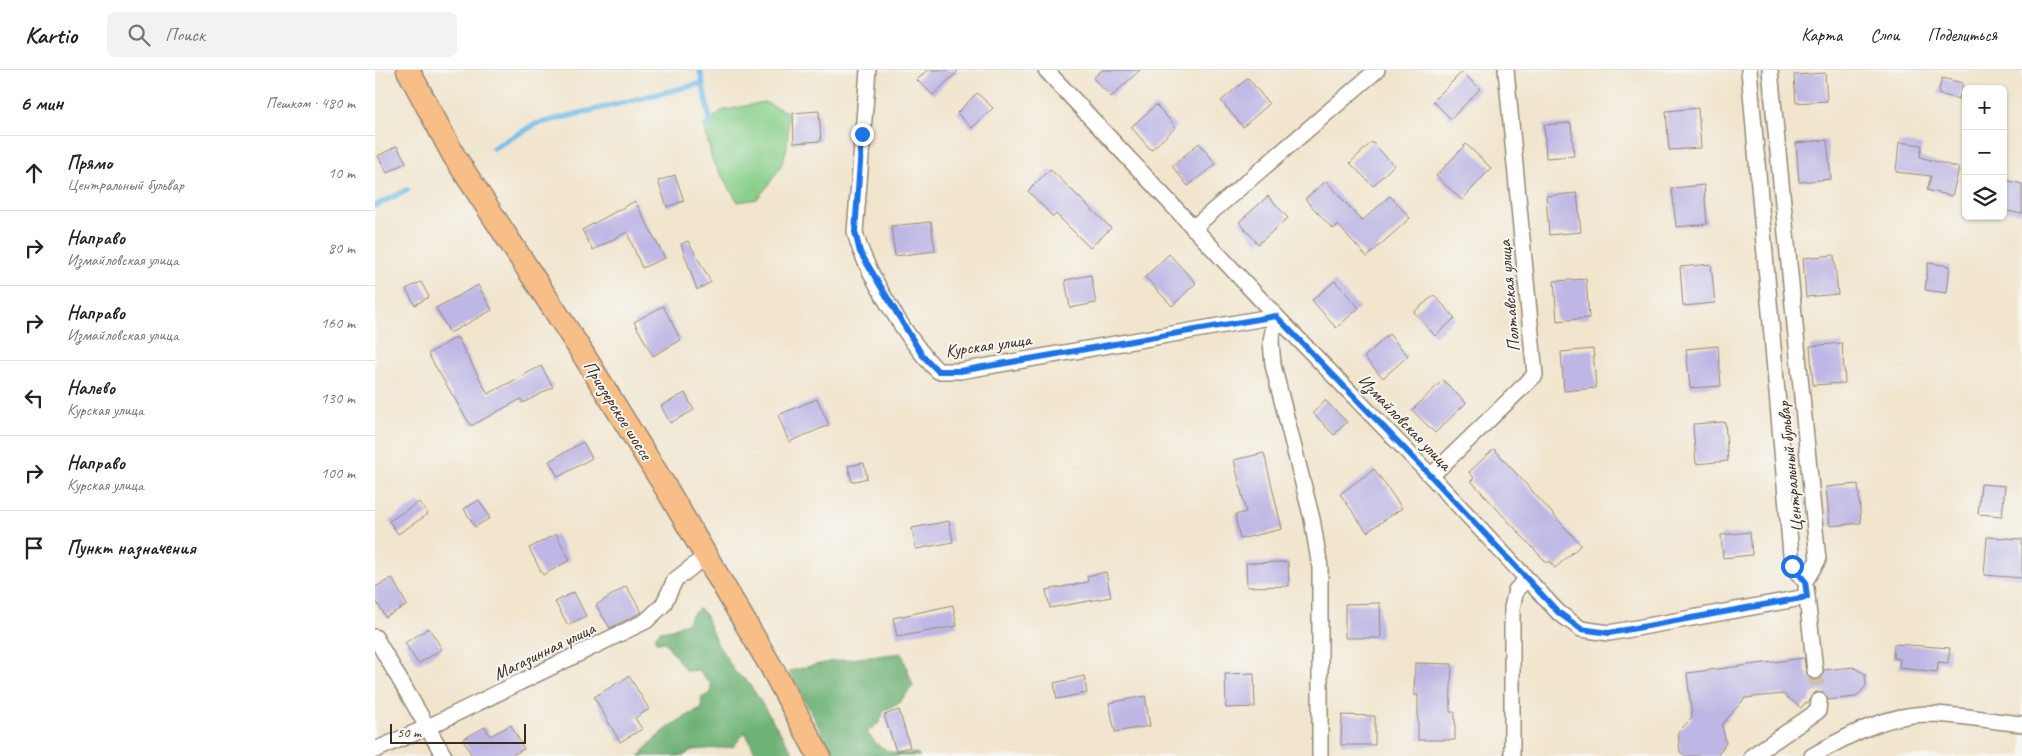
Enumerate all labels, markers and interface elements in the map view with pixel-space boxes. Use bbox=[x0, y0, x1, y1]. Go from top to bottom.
search box bbox=[107, 12, 457, 57]
text: Kartio bbox=[25, 20, 77, 50]
icon: search bbox=[125, 21, 153, 49]
text: Поиск bbox=[165, 23, 205, 47]
text: Карта bbox=[1801, 24, 1842, 46]
text: Слои bbox=[1870, 24, 1899, 46]
text: Поделиться bbox=[1927, 24, 1997, 46]
map controls bbox=[1962, 85, 2007, 220]
button: + bbox=[1962, 85, 2007, 130]
text: 6 мин bbox=[20, 90, 63, 116]
text: Пешком · 480 m bbox=[266, 93, 355, 113]
route end bbox=[851, 123, 874, 146]
button: − bbox=[1962, 130, 2007, 175]
text: Прямо bbox=[67, 151, 112, 175]
icon: ahead bbox=[20, 159, 48, 187]
text: 10 m bbox=[328, 163, 355, 183]
text: Центральный бульвар bbox=[67, 175, 184, 195]
button: layers bbox=[1962, 175, 2007, 220]
text: Направо bbox=[67, 226, 125, 250]
icon: right bbox=[20, 234, 48, 262]
text: 80 m bbox=[328, 238, 355, 258]
street label: Полтавская улица bbox=[1493, 238, 1525, 353]
text: Измайловская улица bbox=[67, 250, 178, 270]
text: Направо bbox=[67, 301, 125, 325]
icon: right bbox=[20, 309, 48, 337]
text: 160 m bbox=[321, 313, 355, 333]
text: Измайловская улица bbox=[67, 325, 178, 345]
street label: Курская улица bbox=[944, 328, 1034, 362]
street label: Приозерское шоссе bbox=[578, 356, 658, 465]
street label: Измайловская улица bbox=[1353, 369, 1458, 477]
text: Налево bbox=[67, 376, 115, 400]
icon: left bbox=[20, 384, 48, 412]
text: 130 m bbox=[321, 388, 355, 408]
street label: Центральный бульвар bbox=[1772, 399, 1808, 534]
text: Курская улица bbox=[67, 400, 143, 420]
text: Направо bbox=[67, 451, 125, 475]
icon: right bbox=[20, 459, 48, 487]
text: 100 m bbox=[321, 463, 355, 483]
text: Курская улица bbox=[67, 475, 143, 495]
icon: arrive bbox=[20, 534, 48, 562]
text: Пункт назначения bbox=[67, 536, 196, 560]
route start bbox=[1781, 555, 1804, 578]
street label: Магазинная улица bbox=[490, 616, 600, 686]
scale bar bbox=[390, 721, 526, 744]
text: 50 m bbox=[397, 724, 421, 741]

